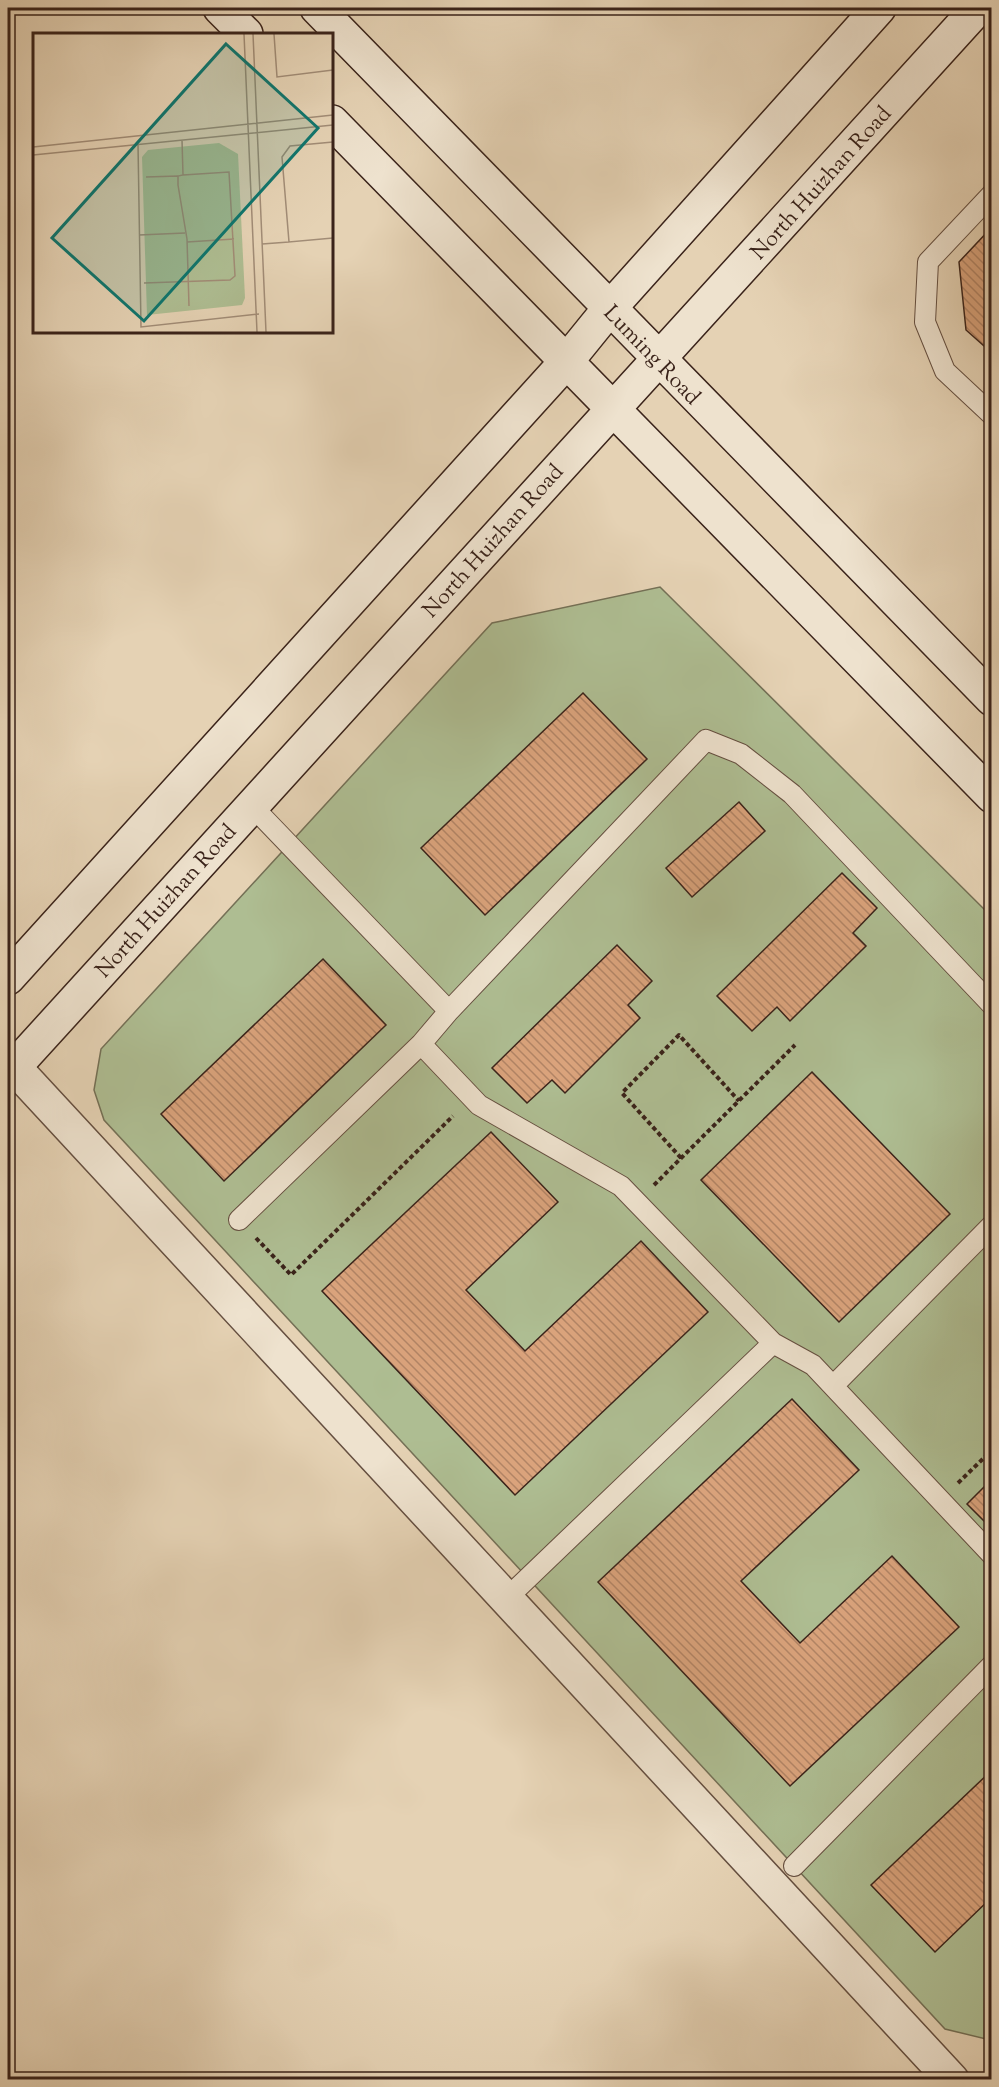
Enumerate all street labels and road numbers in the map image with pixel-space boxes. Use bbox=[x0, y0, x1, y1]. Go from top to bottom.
street label: North Huizhan Road bbox=[744, 100, 900, 268]
street label: Luming Road bbox=[595, 299, 707, 413]
street label: North Huizhan Road bbox=[416, 458, 572, 626]
street label: North Huizhan Road bbox=[89, 818, 245, 986]

